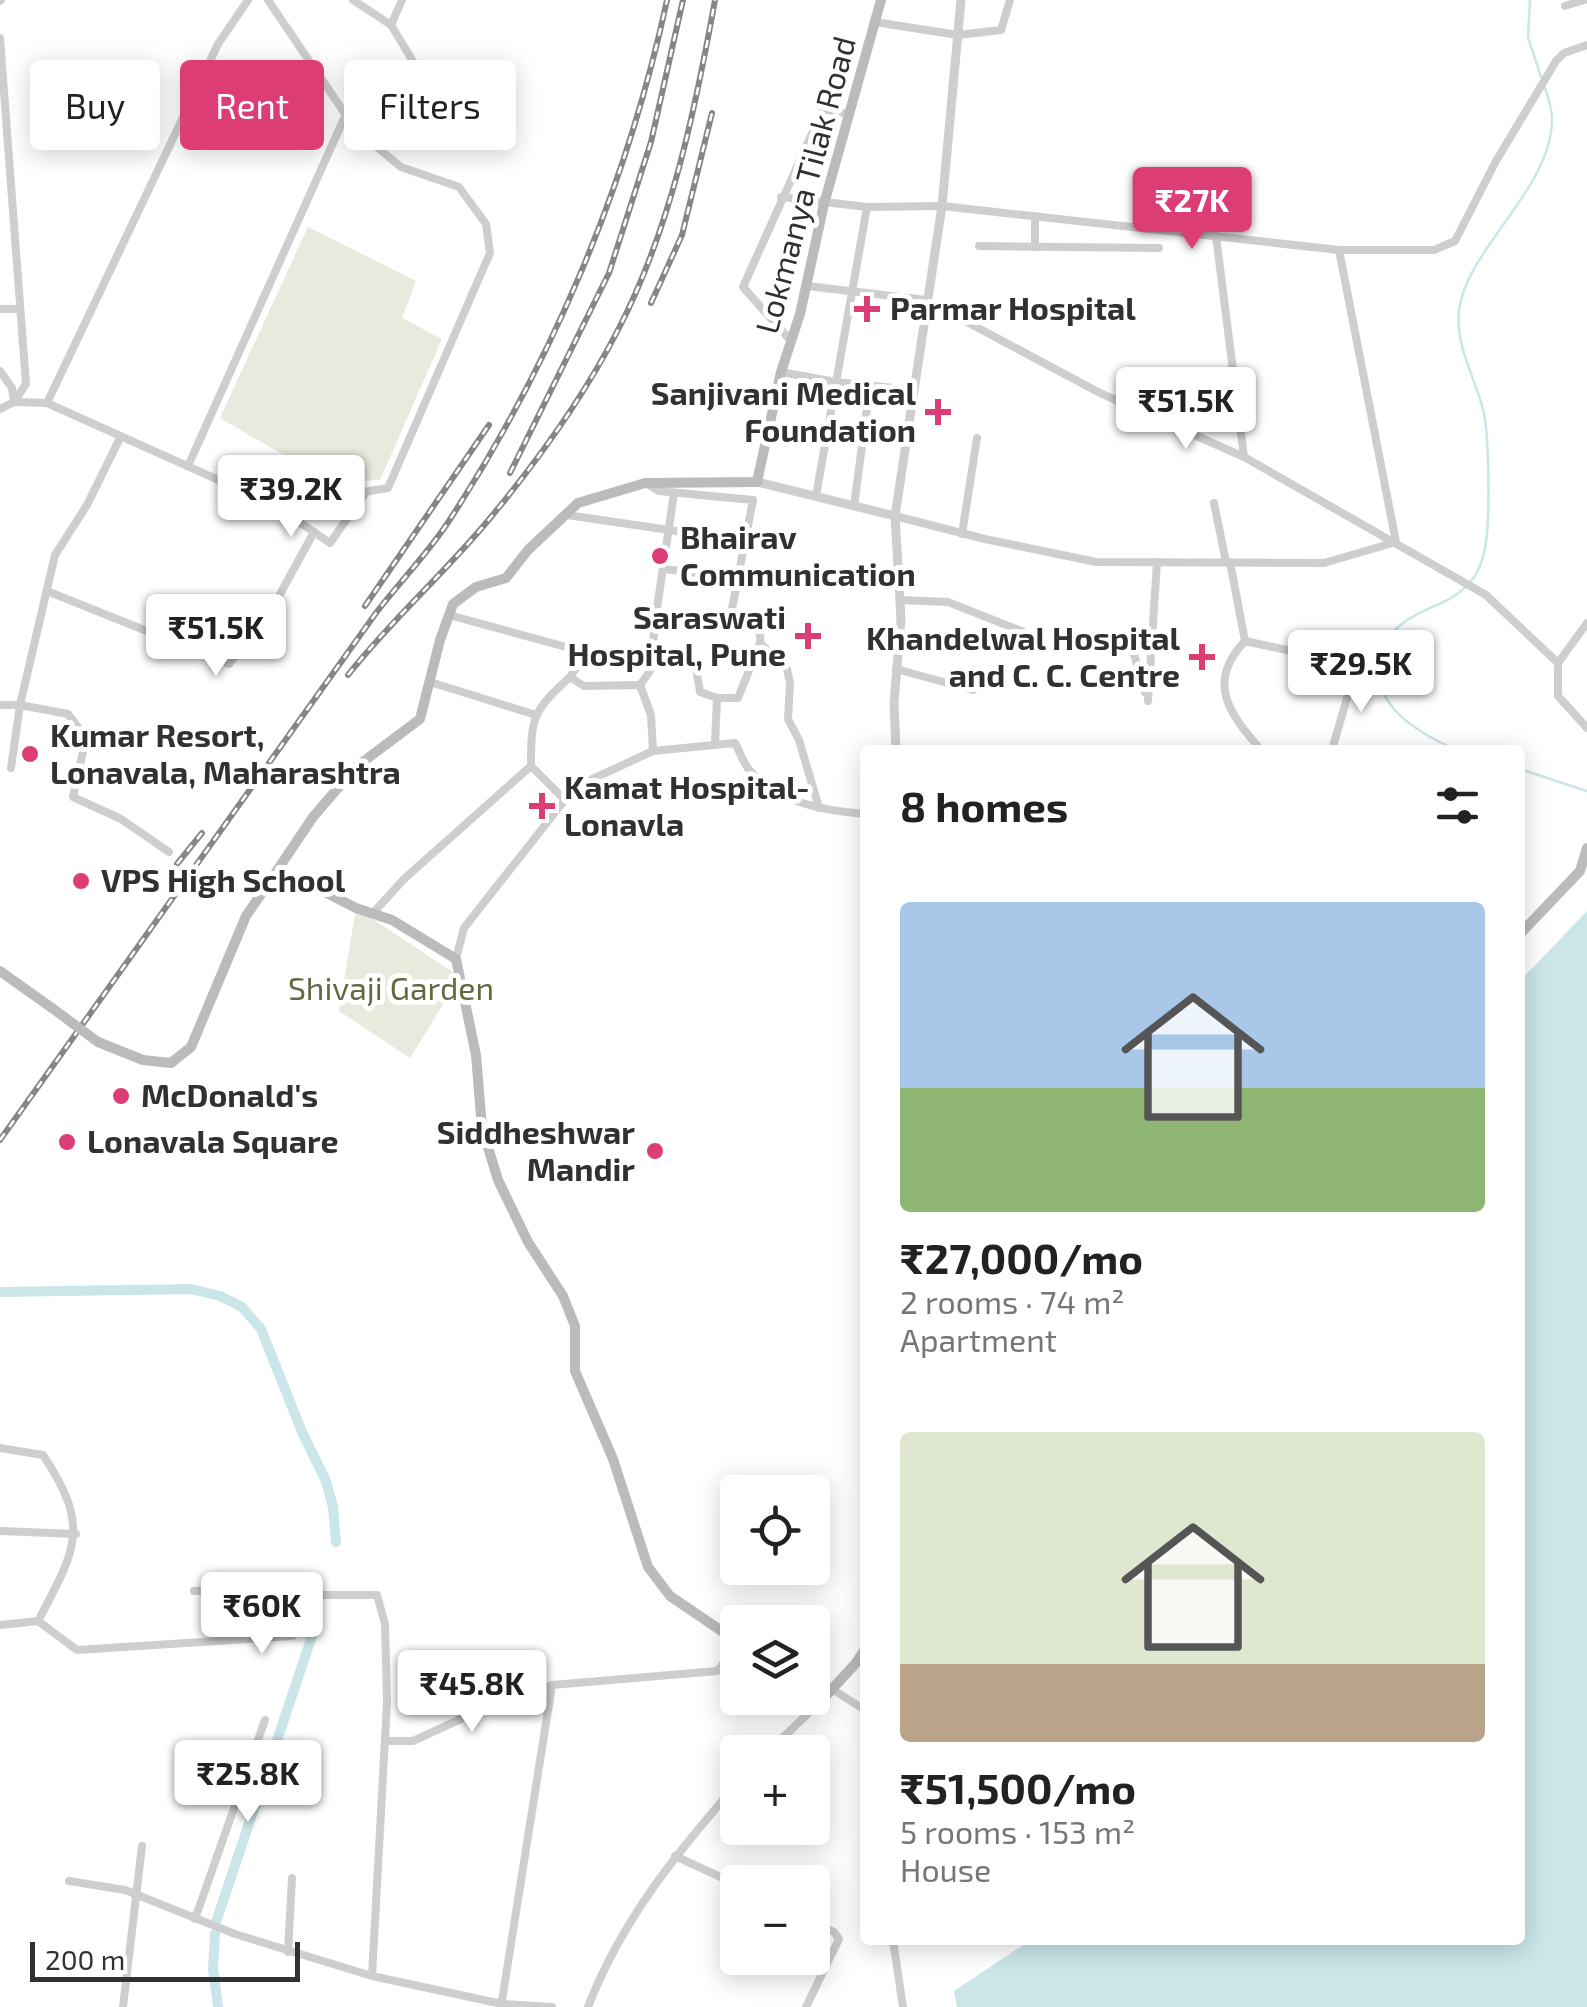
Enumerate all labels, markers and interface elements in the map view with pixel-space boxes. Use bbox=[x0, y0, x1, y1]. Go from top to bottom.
street label: Lokmanya Tilak Road bbox=[746, 32, 862, 337]
chip: Buy bbox=[30, 60, 160, 150]
chip: Rent bbox=[180, 60, 324, 150]
chip: Filters bbox=[344, 60, 516, 150]
pin: ₹27K bbox=[1133, 167, 1251, 252]
text: ₹27K bbox=[1155, 180, 1229, 218]
place label: Parmar Hospital bbox=[890, 288, 1136, 326]
marker: Parmar Hospital bbox=[854, 296, 880, 322]
pin: ₹51.5K bbox=[1105, 367, 1267, 452]
place label: Sanjivani Medical Foundation bbox=[651, 373, 917, 448]
text: ₹51.5K bbox=[1138, 380, 1234, 418]
marker: Sanjivani Medical Foundation bbox=[925, 399, 951, 425]
pin: ₹39.2K bbox=[210, 455, 372, 540]
text: ₹39.2K bbox=[240, 468, 342, 506]
place label: Bhairav Communication bbox=[680, 517, 916, 592]
marker: Bhairav Communication bbox=[649, 545, 671, 567]
pin: ₹51.5K bbox=[135, 594, 297, 679]
place label: Saraswati Hospital, Pune bbox=[567, 597, 786, 672]
text: ₹51.5K bbox=[168, 607, 264, 645]
place label: Khandelwal Hospital and C. C. Centre bbox=[866, 618, 1180, 693]
marker: Saraswati Hospital, Pune bbox=[795, 623, 821, 649]
pin: ₹29.5K bbox=[1280, 630, 1442, 715]
text: ₹29.5K bbox=[1310, 643, 1412, 681]
marker: Khandelwal Hospital and C. C. Centre bbox=[1189, 644, 1215, 670]
place label: Kumar Resort, Lonavala, Maharashtra bbox=[50, 715, 401, 790]
marker: Kumar Resort, Lonavala, Maharashtra bbox=[19, 743, 41, 765]
place label: Kamat Hospital- Lonavla bbox=[564, 767, 810, 842]
icon: filters bbox=[1430, 778, 1485, 833]
text: 8 homes bbox=[900, 780, 1068, 830]
marker: Kamat Hospital- Lonavla bbox=[529, 793, 555, 819]
place label: VPS High School bbox=[101, 860, 346, 898]
marker: VPS High School bbox=[70, 870, 92, 892]
icon: home bbox=[1103, 967, 1283, 1147]
park label: Shivaji Garden bbox=[288, 968, 494, 1007]
place label: McDonald's bbox=[141, 1075, 318, 1113]
marker: McDonald's bbox=[110, 1085, 132, 1107]
place label: Siddheshwar Mandir bbox=[437, 1112, 635, 1187]
place label: Lonavala Square bbox=[87, 1121, 339, 1159]
marker: Lonavala Square bbox=[56, 1131, 78, 1153]
marker: Siddheshwar Mandir bbox=[644, 1140, 666, 1162]
text: ₹27,000/mo bbox=[900, 1232, 1143, 1282]
text: 2 rooms · 74 m² bbox=[900, 1282, 1124, 1320]
text: Apartment bbox=[900, 1320, 1057, 1358]
map controls bbox=[720, 1475, 830, 1975]
button: locate bbox=[720, 1475, 830, 1585]
icon: home bbox=[1103, 1497, 1283, 1677]
pin: ₹60K bbox=[203, 1572, 321, 1657]
text: ₹60K bbox=[223, 1585, 301, 1623]
button: layers bbox=[720, 1605, 830, 1715]
pin: ₹45.8K bbox=[391, 1650, 553, 1735]
text: ₹45.8K bbox=[420, 1663, 525, 1701]
button: + bbox=[720, 1735, 830, 1845]
pin: ₹25.8K bbox=[167, 1740, 329, 1825]
text: ₹25.8K bbox=[196, 1753, 300, 1791]
text: ₹51,500/mo bbox=[900, 1762, 1136, 1812]
text: 5 rooms · 153 m² bbox=[900, 1812, 1135, 1850]
text: House bbox=[900, 1850, 991, 1888]
button: − bbox=[720, 1865, 830, 1975]
scale bar bbox=[30, 1937, 300, 1982]
text: 200 m bbox=[45, 1942, 125, 1976]

